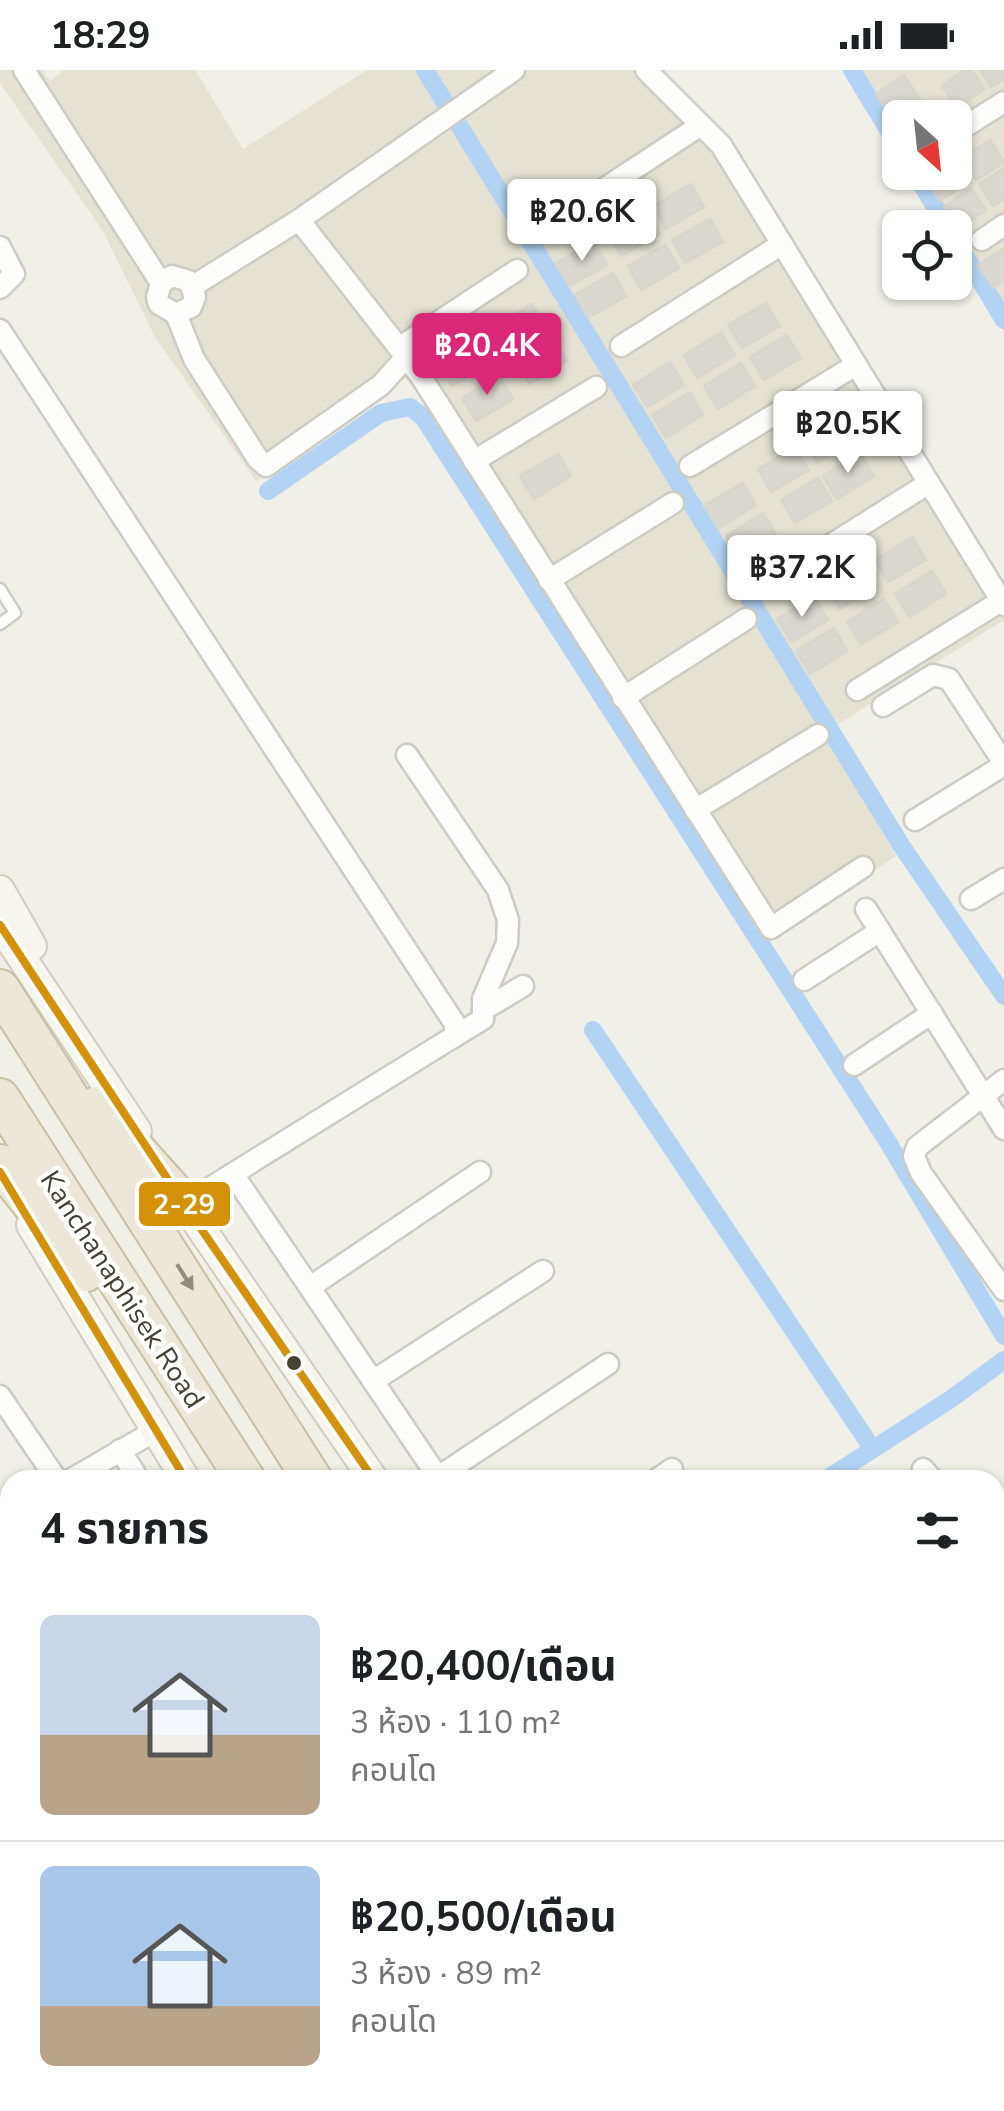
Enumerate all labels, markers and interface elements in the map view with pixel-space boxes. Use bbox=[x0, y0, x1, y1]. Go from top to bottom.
text: 18:29 bbox=[50, 10, 151, 61]
north arrow bbox=[882, 100, 972, 190]
map controls bbox=[882, 100, 972, 300]
pin: ฿20.6K bbox=[501, 179, 663, 264]
text: ฿20.6K bbox=[529, 190, 635, 233]
button: locate bbox=[882, 210, 972, 300]
pin: ฿20.4K bbox=[406, 313, 568, 398]
text: ฿20.4K bbox=[434, 324, 540, 367]
pin: ฿20.5K bbox=[767, 391, 929, 476]
text: ฿20.5K bbox=[795, 402, 901, 445]
pin: ฿37.2K bbox=[721, 535, 883, 620]
text: ฿37.2K bbox=[749, 546, 855, 589]
street label: Kanchanaphisek Road bbox=[31, 1163, 213, 1416]
line badge: 2-29 bbox=[137, 1180, 232, 1228]
text: 2-29 bbox=[153, 1186, 215, 1224]
one-way arrow bbox=[175, 1264, 193, 1291]
unlabelled marker bbox=[284, 1353, 304, 1373]
text: 4 รายการ bbox=[40, 1501, 209, 1558]
icon: filters bbox=[910, 1503, 965, 1558]
text: ฿20,400/เดือน bbox=[350, 1638, 617, 1695]
icon: home bbox=[120, 1655, 240, 1775]
text: 3 ห้อง · 110 m² bbox=[350, 1701, 561, 1744]
text: คอนโด bbox=[350, 1749, 437, 1792]
text: ฿20,500/เดือน bbox=[350, 1889, 617, 1946]
icon: home bbox=[120, 1906, 240, 2026]
text: 3 ห้อง · 89 m² bbox=[350, 1952, 542, 1995]
text: คอนโด bbox=[350, 2000, 437, 2043]

